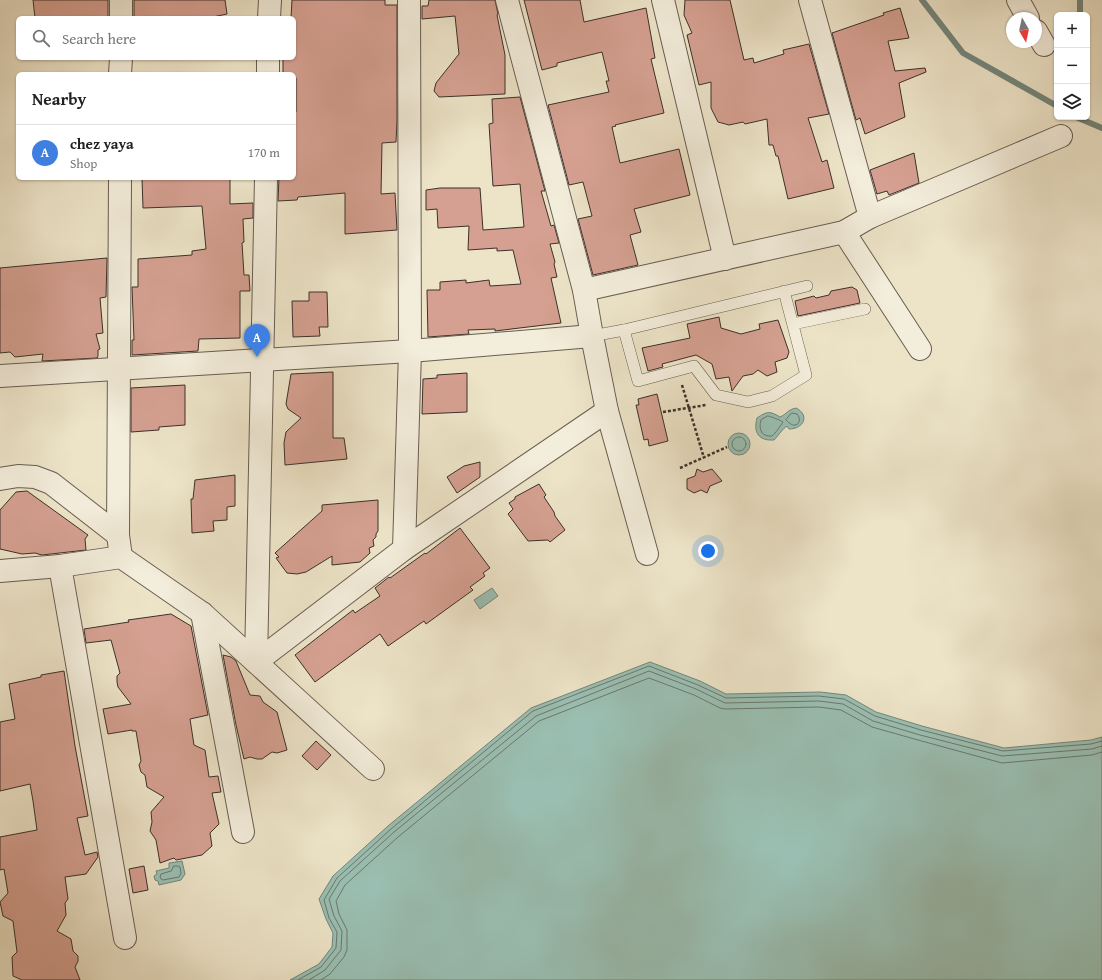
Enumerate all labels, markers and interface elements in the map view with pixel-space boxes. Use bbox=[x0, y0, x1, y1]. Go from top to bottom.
north arrow bbox=[1006, 12, 1042, 48]
map controls bbox=[1054, 12, 1090, 120]
button: + bbox=[1054, 12, 1090, 48]
search box bbox=[16, 16, 296, 60]
icon: search bbox=[30, 27, 52, 49]
text: Search here bbox=[62, 28, 136, 49]
button: − bbox=[1054, 48, 1090, 84]
button: layers bbox=[1054, 84, 1090, 120]
text: Nearby bbox=[32, 86, 86, 111]
text: chez yaya bbox=[70, 133, 134, 154]
text: A bbox=[41, 143, 49, 162]
text: 170 m bbox=[248, 143, 280, 162]
text: Shop bbox=[70, 154, 97, 173]
pin: A bbox=[244, 324, 270, 357]
your location bbox=[698, 541, 718, 561]

